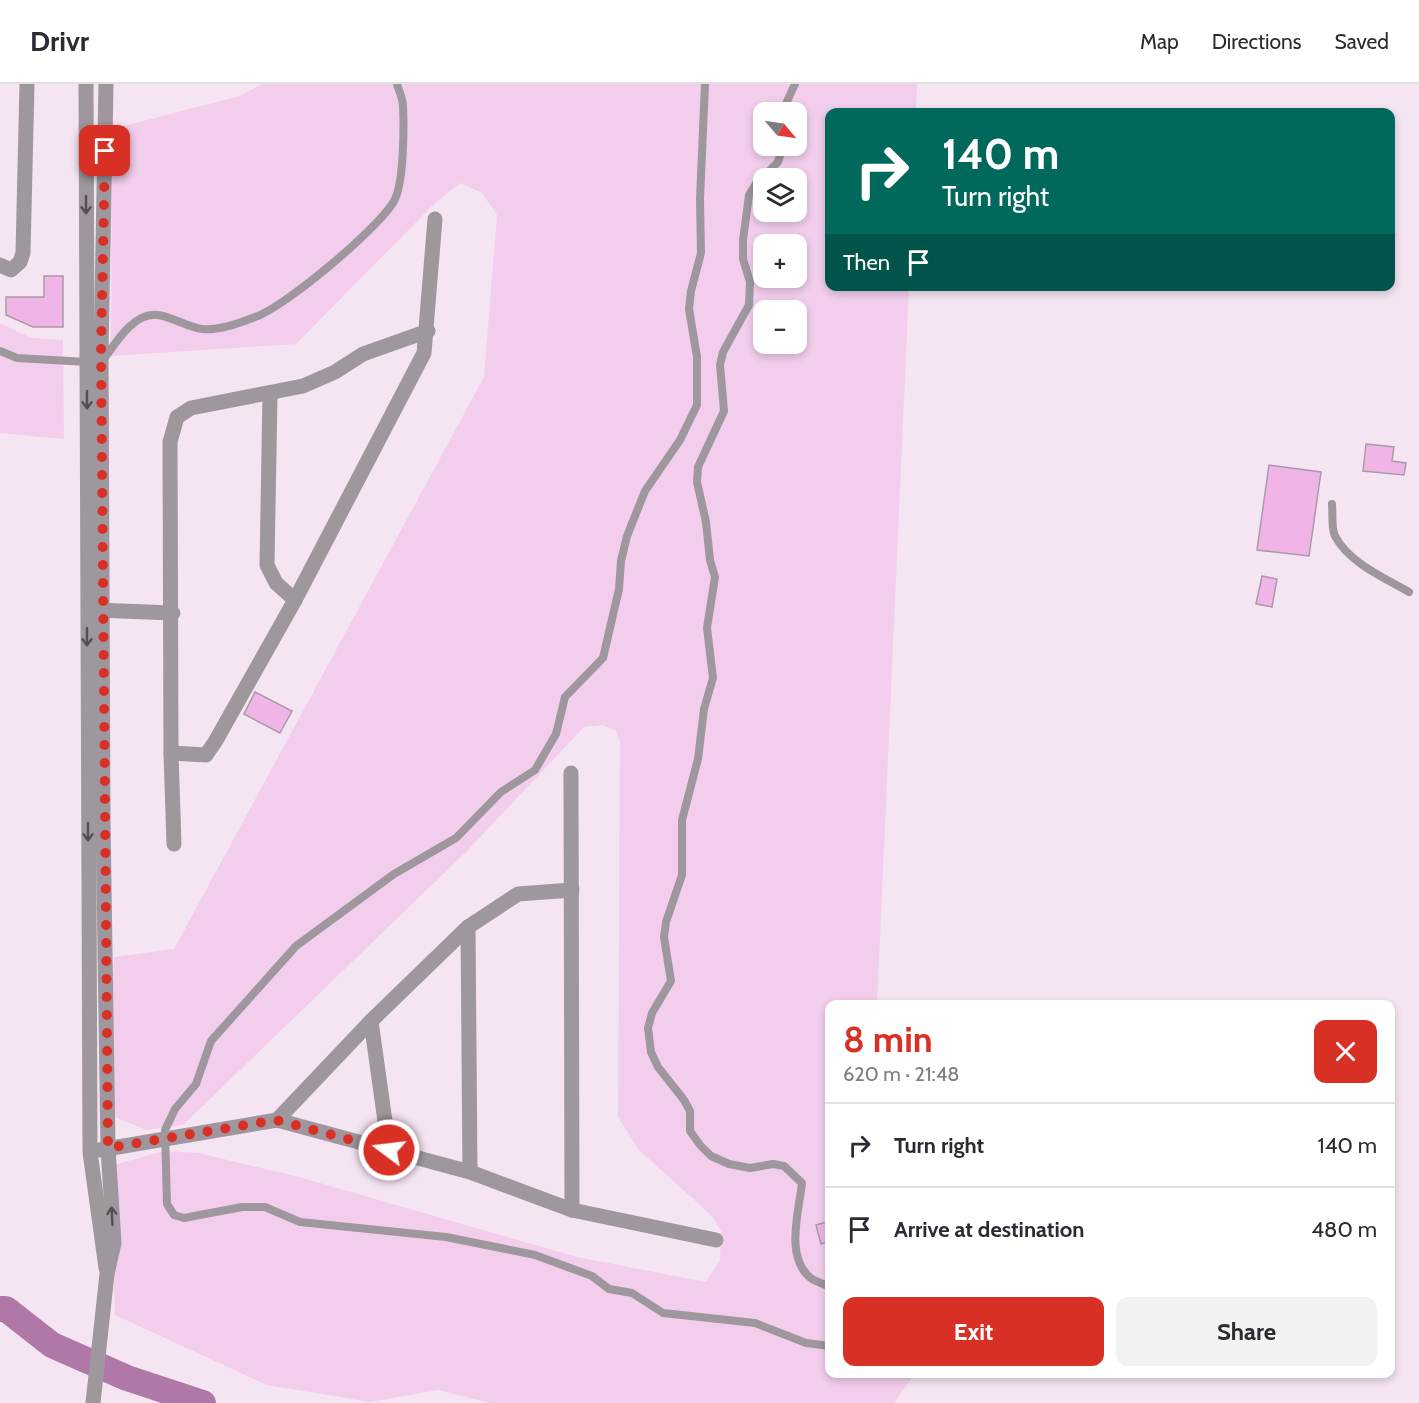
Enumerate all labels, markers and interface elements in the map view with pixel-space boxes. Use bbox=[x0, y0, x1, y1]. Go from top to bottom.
text: Drivr bbox=[30, 24, 89, 58]
text: Map bbox=[1140, 29, 1179, 54]
text: Directions bbox=[1212, 29, 1301, 54]
text: Saved bbox=[1334, 29, 1389, 54]
north arrow bbox=[753, 102, 807, 156]
map controls bbox=[753, 102, 807, 354]
pin bbox=[79, 125, 130, 176]
text: 140 m bbox=[942, 128, 1059, 180]
icon: right bbox=[843, 132, 921, 210]
icon: arrive bbox=[88, 134, 121, 167]
button: layers bbox=[753, 168, 807, 222]
text: Turn right bbox=[942, 180, 1049, 213]
one-way arrow bbox=[80, 195, 92, 215]
button: + bbox=[753, 234, 807, 288]
icon: arrive bbox=[902, 246, 935, 279]
text: Then bbox=[843, 249, 890, 276]
button: − bbox=[753, 300, 807, 354]
one-way arrow bbox=[81, 390, 93, 410]
one-way arrow bbox=[81, 627, 93, 647]
one-way arrow bbox=[82, 822, 94, 842]
text: 8 min bbox=[843, 1017, 933, 1061]
button: close bbox=[1314, 1020, 1377, 1083]
text: 620 m · 21:48 bbox=[843, 1062, 959, 1086]
position arrow bbox=[357, 1118, 421, 1182]
icon: right bbox=[843, 1129, 876, 1162]
text: Turn right bbox=[894, 1132, 984, 1159]
text: 140 m bbox=[1318, 1132, 1377, 1159]
one-way arrow bbox=[106, 1207, 117, 1227]
icon: arrive bbox=[843, 1213, 876, 1246]
text: Arrive at destination bbox=[894, 1216, 1084, 1243]
text: 480 m bbox=[1311, 1216, 1377, 1243]
button: Exit bbox=[843, 1297, 1104, 1366]
button: Share bbox=[1116, 1297, 1377, 1366]

